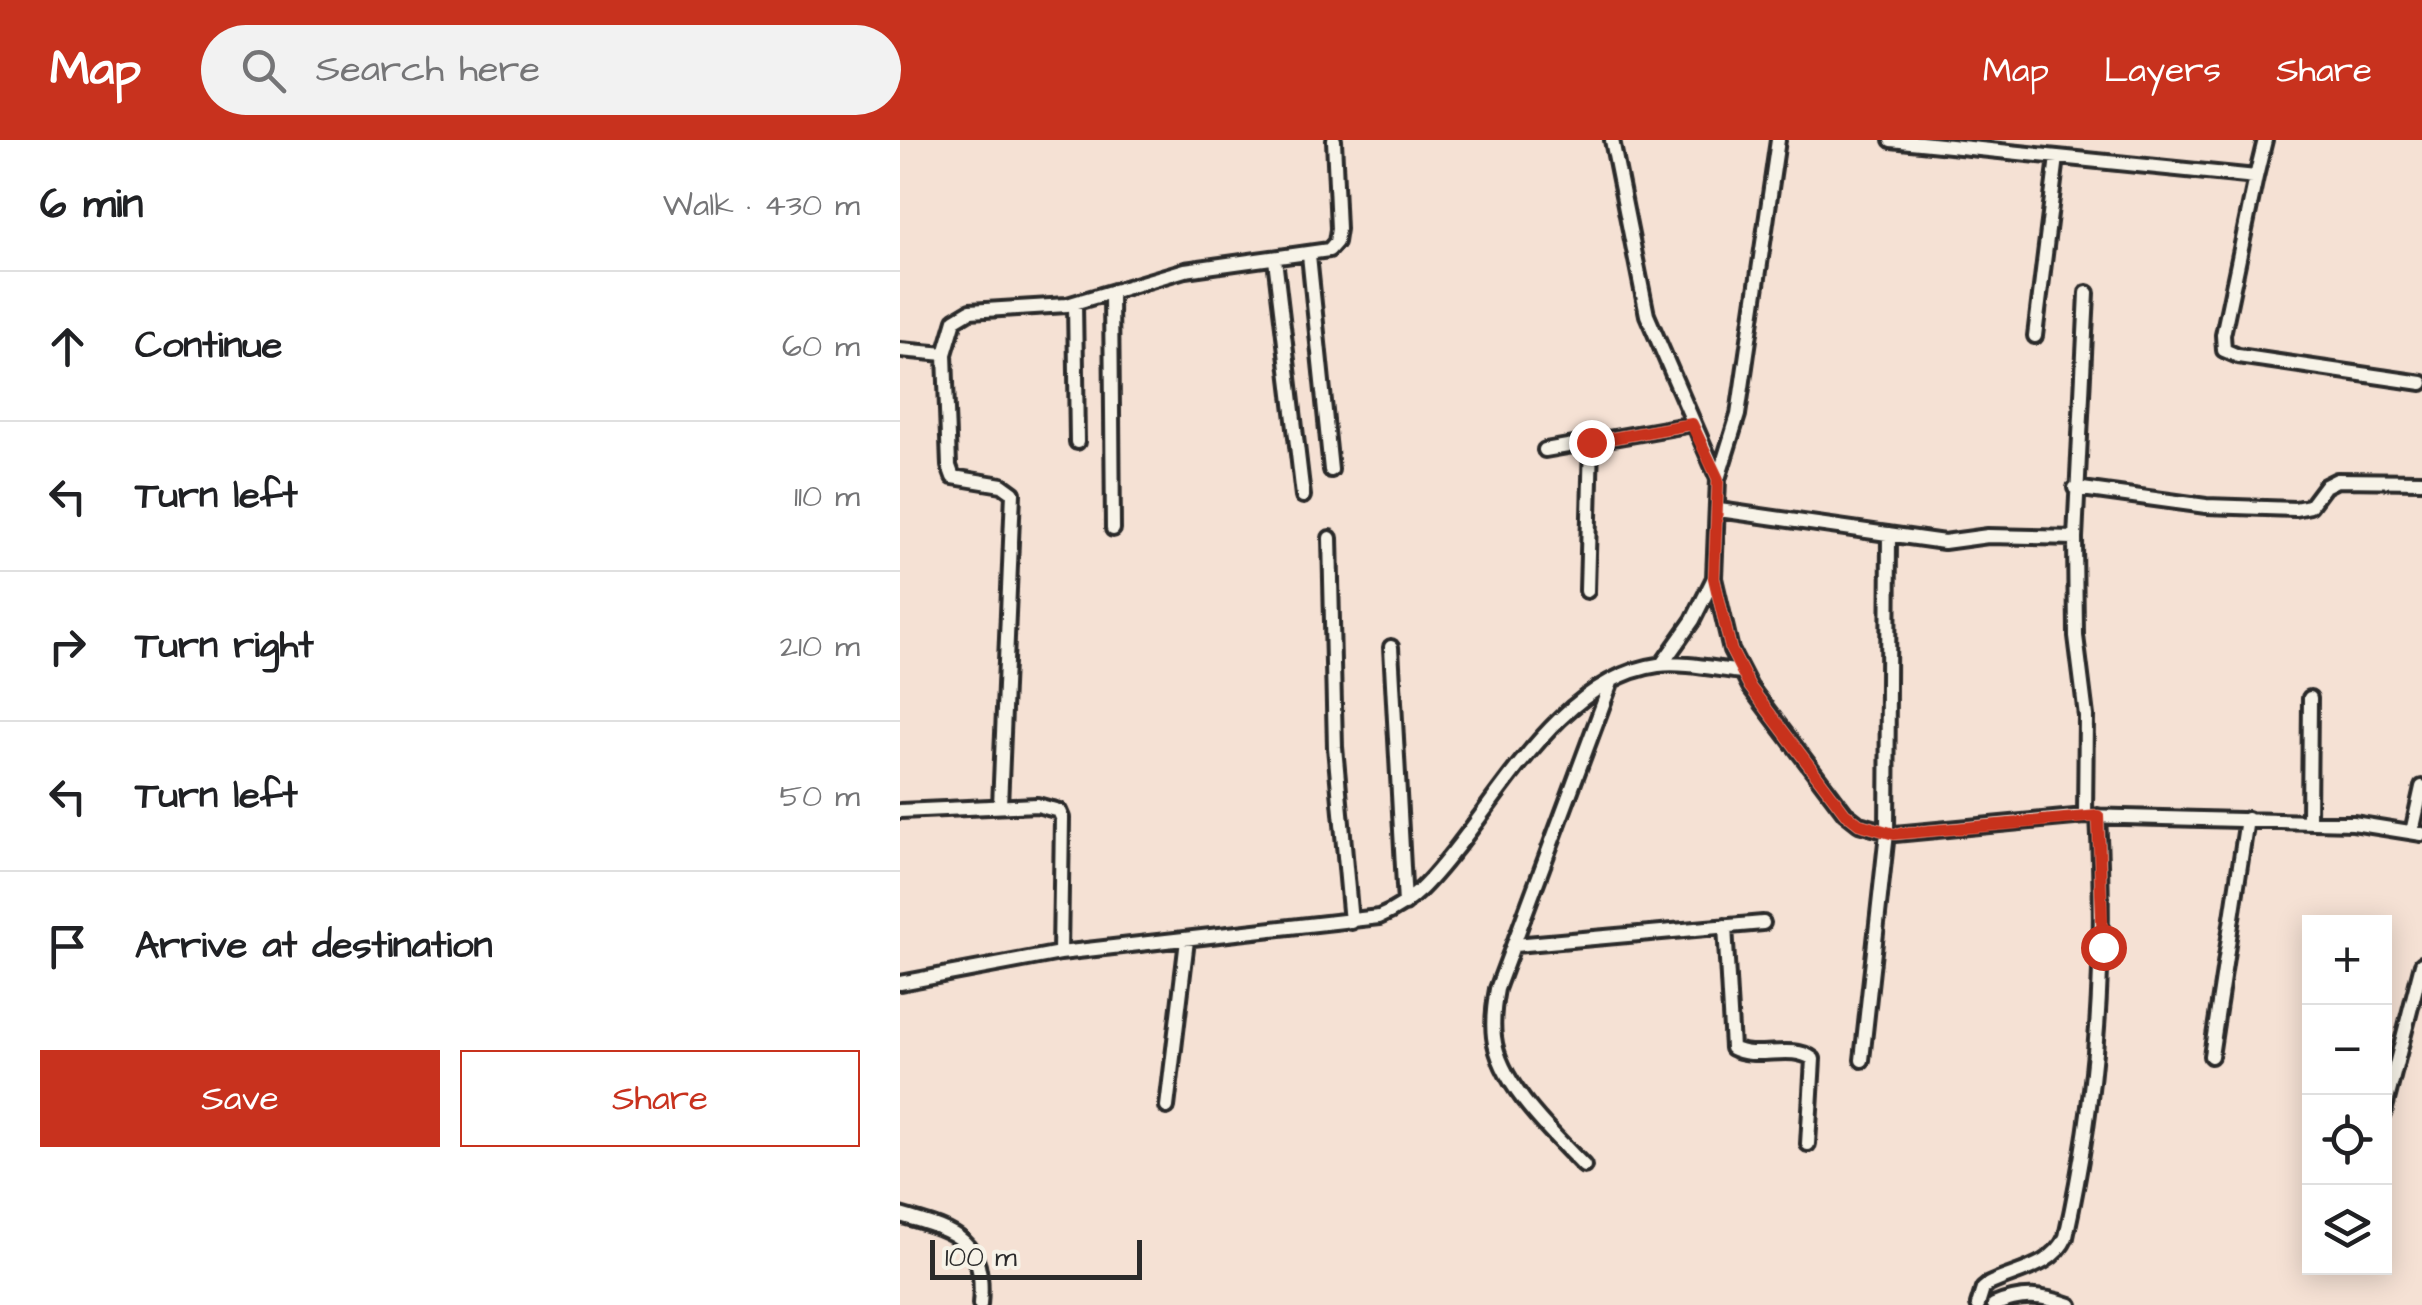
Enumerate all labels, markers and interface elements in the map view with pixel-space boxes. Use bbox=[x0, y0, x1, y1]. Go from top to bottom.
search box bbox=[201, 25, 901, 115]
text: Map bbox=[50, 37, 141, 103]
icon: search bbox=[236, 43, 291, 98]
text: Search here bbox=[316, 44, 540, 96]
text: Map bbox=[1983, 46, 2049, 95]
text: Layers bbox=[2104, 46, 2221, 95]
text: Share bbox=[2276, 46, 2372, 95]
text: 6 min bbox=[40, 176, 143, 234]
text: Walk · 430 m bbox=[663, 183, 860, 228]
icon: ahead bbox=[40, 319, 95, 374]
text: Continue bbox=[135, 320, 282, 372]
text: 60 m bbox=[782, 324, 860, 369]
route end bbox=[1569, 420, 1615, 466]
icon: left bbox=[40, 469, 95, 524]
text: Turn left bbox=[135, 470, 298, 522]
text: 110 m bbox=[794, 474, 860, 519]
icon: right bbox=[40, 619, 95, 674]
text: Turn right bbox=[135, 620, 314, 672]
text: 210 m bbox=[780, 624, 860, 669]
icon: left bbox=[40, 769, 95, 824]
text: Turn left bbox=[135, 770, 298, 822]
text: 50 m bbox=[779, 774, 860, 819]
map controls bbox=[2302, 915, 2392, 1275]
button: + bbox=[2302, 915, 2392, 1005]
icon: arrive bbox=[40, 919, 95, 974]
text: Arrive at destination bbox=[135, 920, 492, 972]
route start bbox=[2081, 925, 2127, 971]
button: − bbox=[2302, 1005, 2392, 1095]
button: Save bbox=[40, 1050, 440, 1147]
button: Share bbox=[460, 1050, 860, 1147]
button: locate bbox=[2302, 1095, 2392, 1185]
button: layers bbox=[2302, 1185, 2392, 1275]
scale bar bbox=[930, 1235, 1142, 1280]
text: 100 m bbox=[945, 1238, 1017, 1277]

